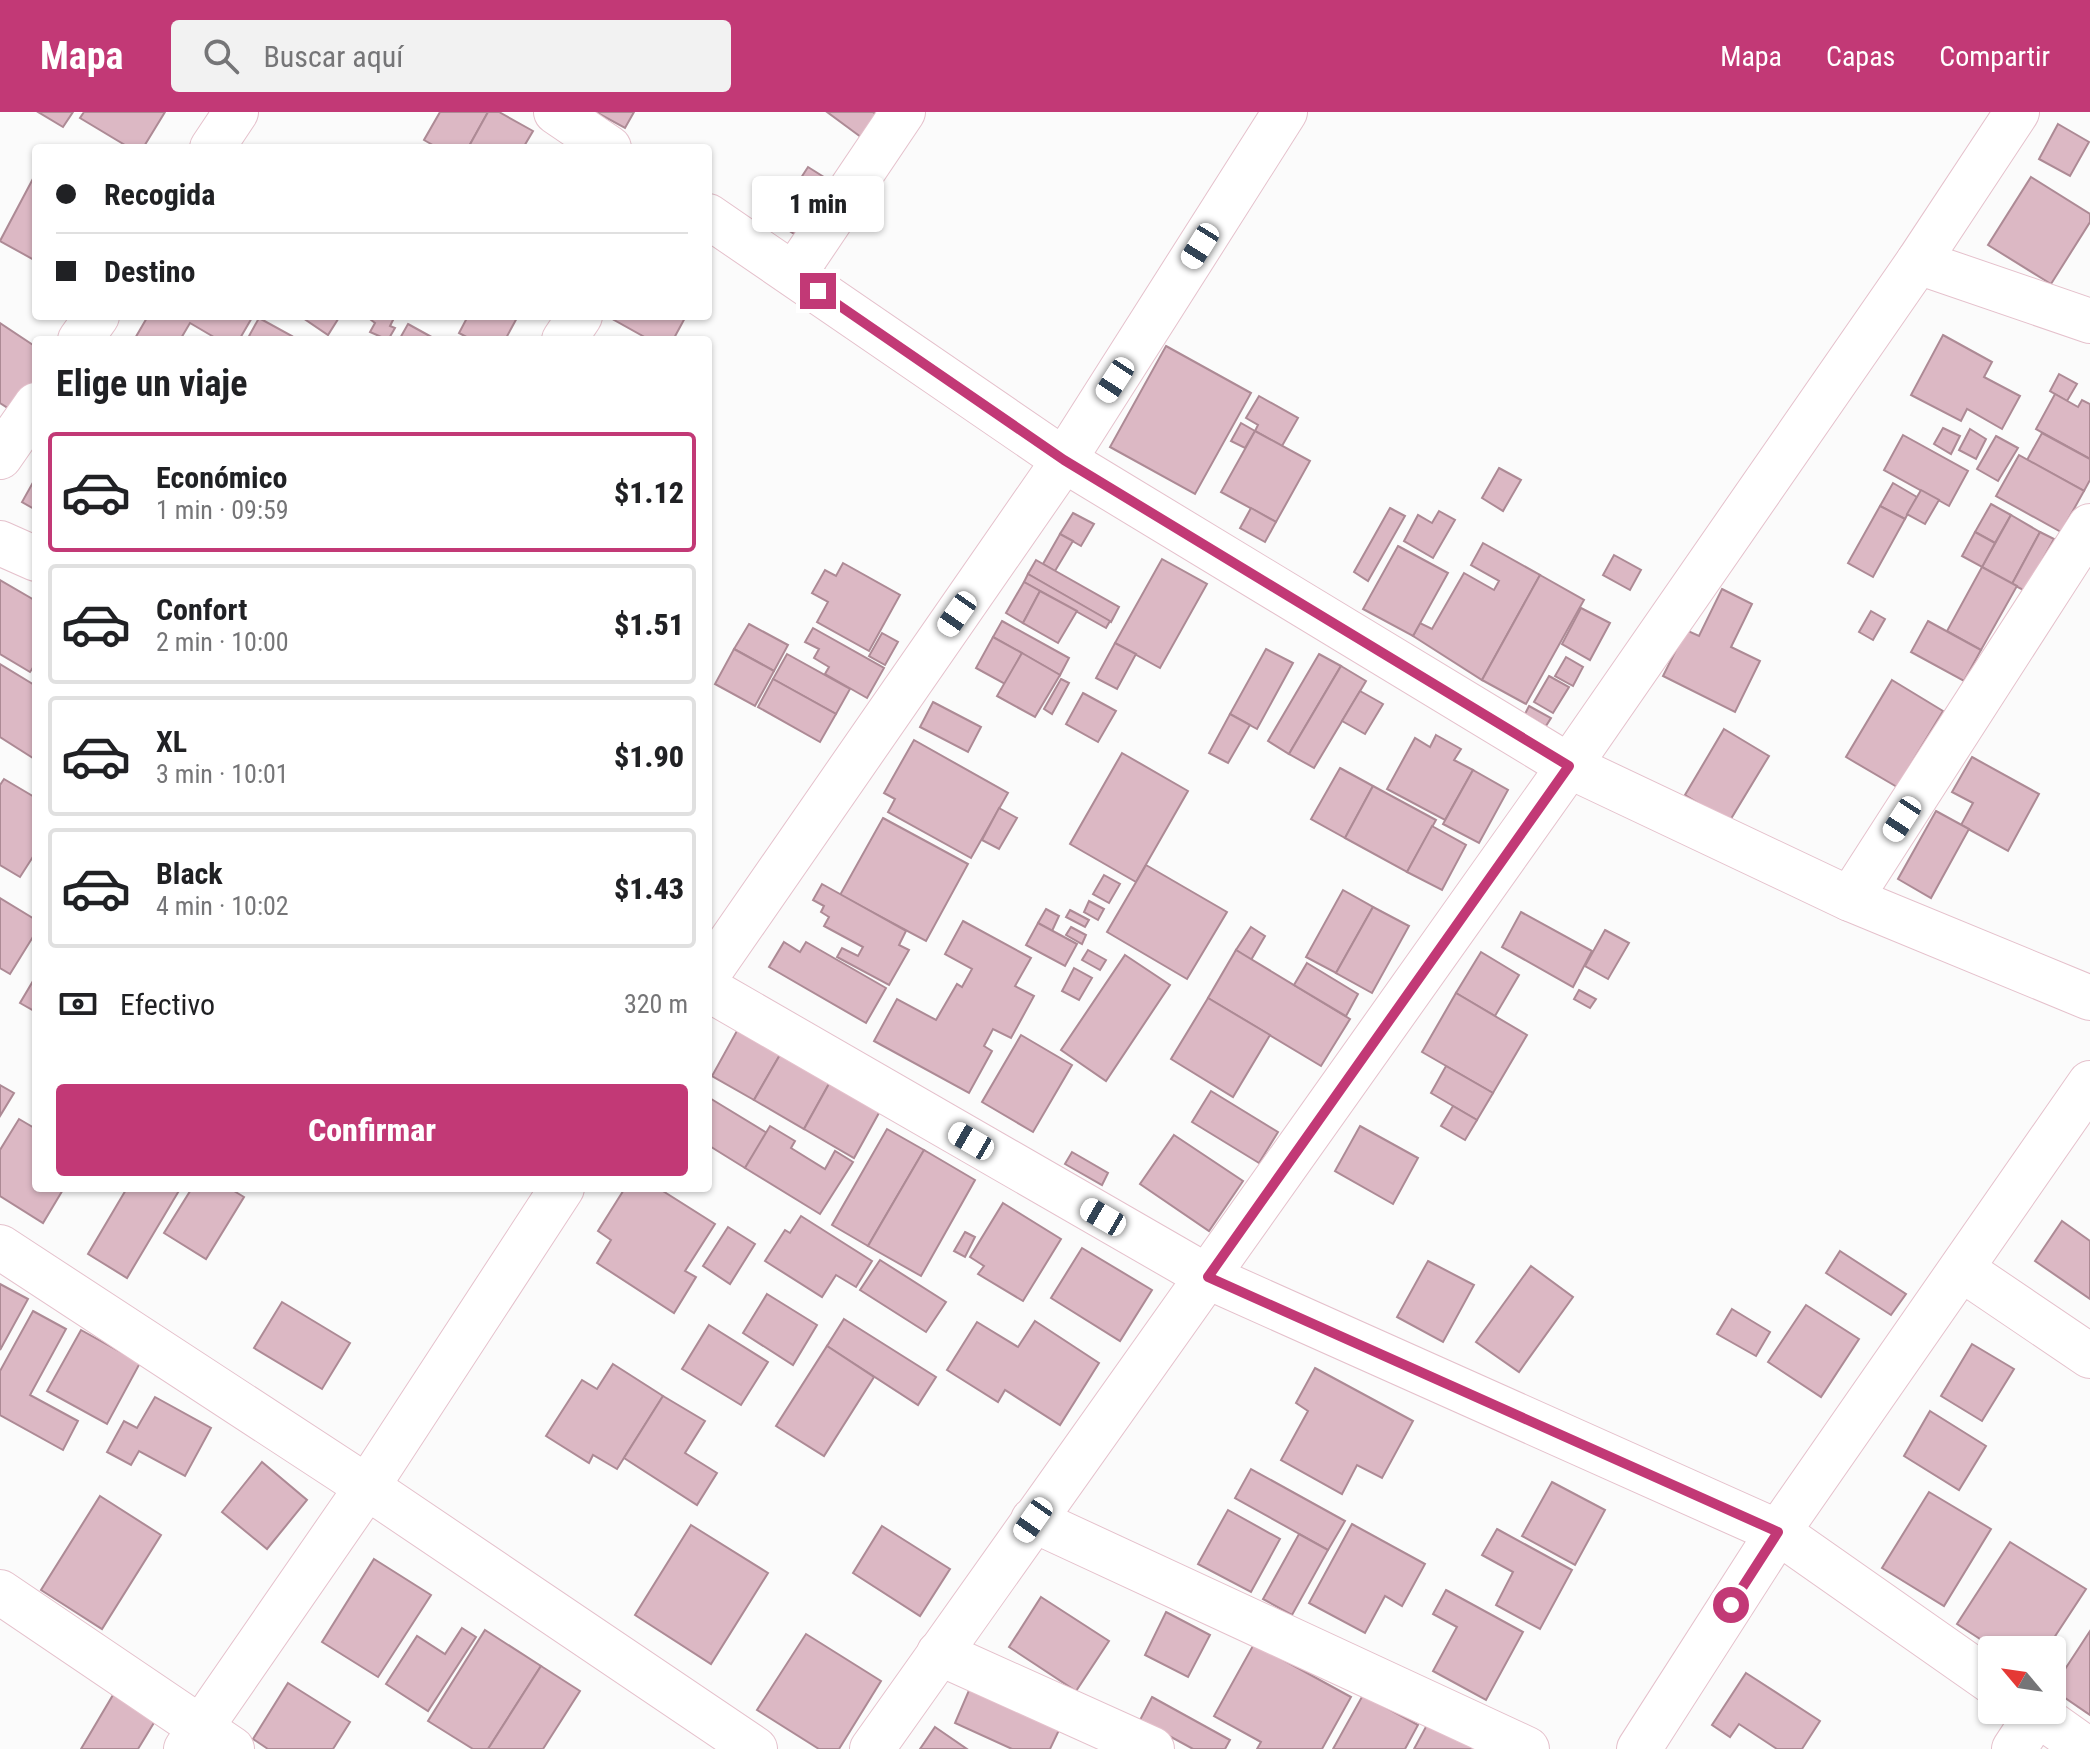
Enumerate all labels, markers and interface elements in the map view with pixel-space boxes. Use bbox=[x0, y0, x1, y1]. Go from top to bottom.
search box bbox=[171, 20, 731, 92]
text: Mapa bbox=[40, 34, 123, 78]
icon: search bbox=[199, 34, 243, 78]
text: Buscar aquí bbox=[263, 39, 403, 74]
text: Mapa bbox=[1720, 40, 1782, 73]
text: Capas bbox=[1826, 40, 1895, 73]
text: Compartir bbox=[1939, 40, 2050, 73]
callout: 1 min bbox=[752, 175, 884, 231]
text: Recogida bbox=[104, 177, 215, 212]
text: 1 min bbox=[789, 189, 847, 219]
car bbox=[1177, 219, 1223, 273]
text: Destino bbox=[104, 254, 195, 289]
route end bbox=[800, 273, 836, 309]
car bbox=[1092, 353, 1138, 407]
text: Elige un viaje bbox=[56, 363, 247, 405]
icon: car bbox=[60, 456, 132, 528]
text: Económico bbox=[156, 460, 287, 495]
text: $1.12 bbox=[614, 475, 684, 510]
text: 1 min · 09:59 bbox=[156, 495, 289, 525]
car bbox=[933, 587, 981, 641]
icon: car bbox=[60, 588, 132, 660]
text: Confort bbox=[156, 592, 247, 627]
text: $1.51 bbox=[614, 607, 684, 642]
text: 2 min · 10:00 bbox=[156, 627, 289, 657]
icon: car bbox=[60, 720, 132, 792]
text: XL bbox=[156, 724, 187, 759]
text: $1.90 bbox=[614, 739, 684, 774]
text: 3 min · 10:01 bbox=[156, 759, 289, 789]
car bbox=[1879, 792, 1925, 846]
icon: car bbox=[60, 852, 132, 924]
text: Black bbox=[156, 856, 223, 891]
text: $1.43 bbox=[614, 871, 684, 906]
text: 4 min · 10:02 bbox=[156, 891, 289, 921]
icon: cash bbox=[56, 982, 100, 1026]
text: Efectivo bbox=[120, 987, 215, 1022]
text: 320 m bbox=[624, 989, 688, 1019]
button: Confirmar bbox=[56, 1084, 688, 1176]
car bbox=[944, 1119, 998, 1163]
car bbox=[1076, 1195, 1130, 1239]
car bbox=[1009, 1493, 1057, 1547]
route start bbox=[1713, 1587, 1749, 1623]
north arrow bbox=[1978, 1636, 2066, 1724]
map controls bbox=[1978, 1636, 2066, 1724]

